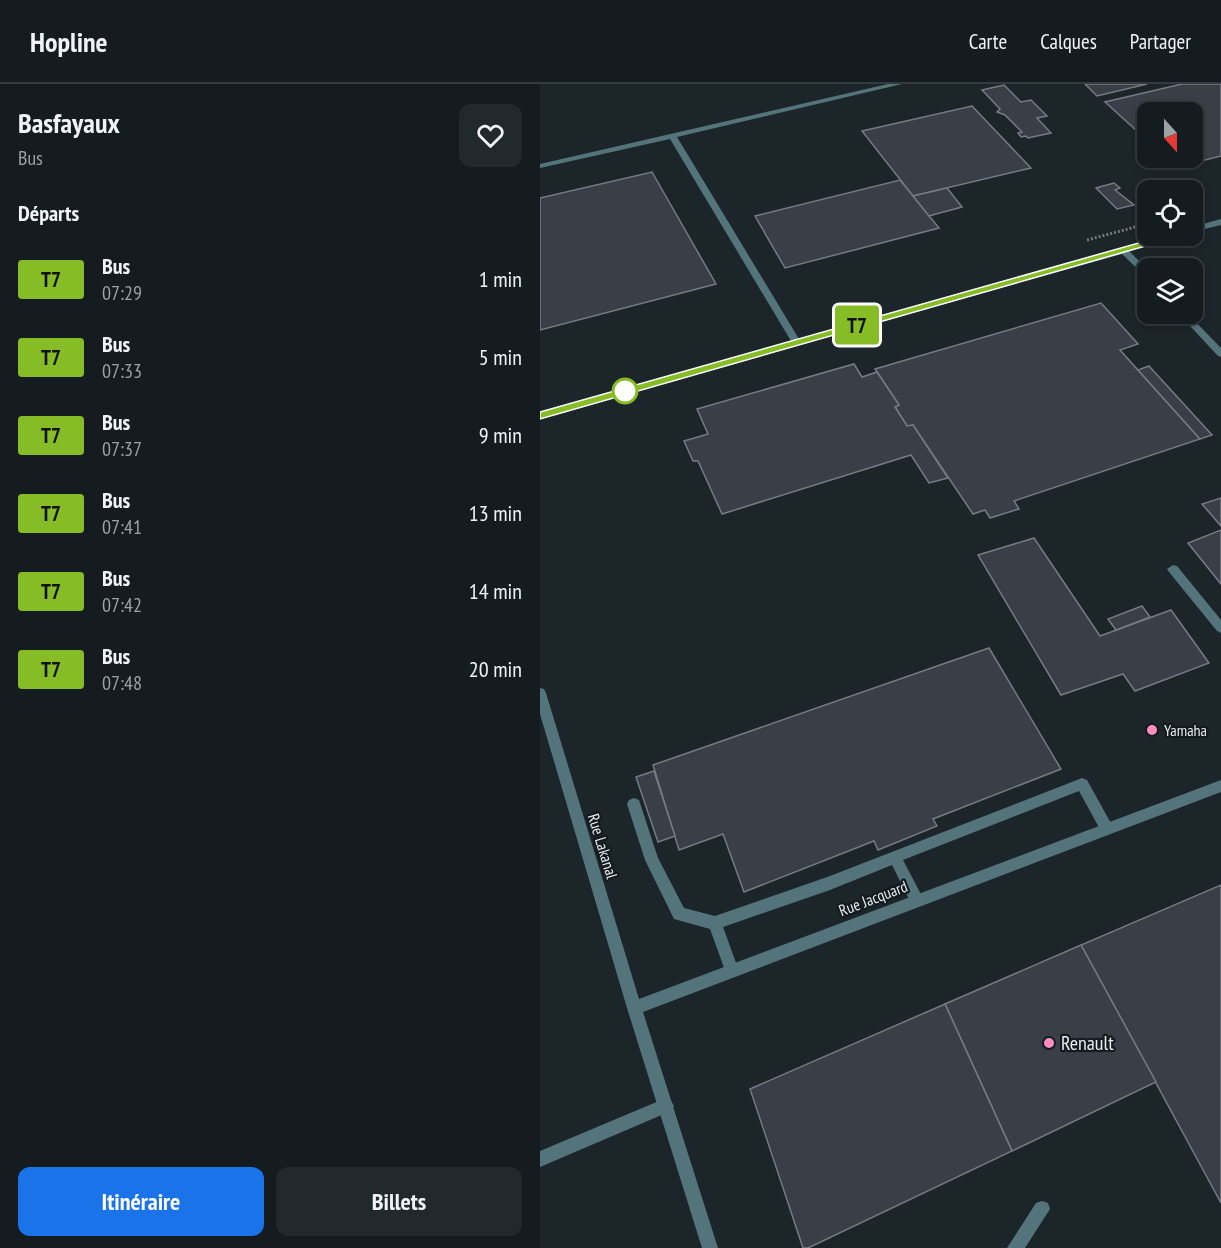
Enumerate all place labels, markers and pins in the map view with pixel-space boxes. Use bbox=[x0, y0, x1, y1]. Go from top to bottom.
unlabelled marker bbox=[612, 378, 638, 404]
place label: Yamaha bbox=[1164, 720, 1207, 740]
marker: Yamaha bbox=[1145, 723, 1159, 737]
place label: Renault bbox=[1061, 1030, 1114, 1056]
marker: Renault bbox=[1042, 1036, 1056, 1050]

